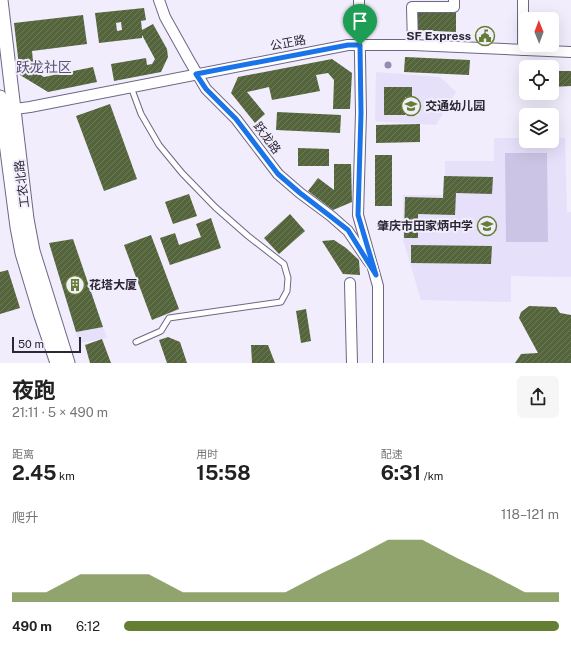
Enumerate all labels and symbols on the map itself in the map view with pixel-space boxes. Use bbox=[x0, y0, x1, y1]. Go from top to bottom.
pin bbox=[343, 4, 377, 45]
north arrow bbox=[519, 12, 559, 52]
public building icon: SF Express bbox=[474, 25, 496, 47]
place label: SF Express bbox=[406, 29, 471, 43]
street label: 公正路 bbox=[269, 33, 307, 53]
district label: 跃龙社区 bbox=[16, 59, 72, 75]
school or university icon: 交通幼儿园 bbox=[400, 95, 422, 117]
place label: 交通幼儿园 bbox=[425, 99, 485, 113]
street label: 跃龙路 bbox=[251, 119, 283, 157]
street label: 工农北路 bbox=[12, 159, 32, 209]
school or university icon: 肇庆市田家炳中学 bbox=[476, 215, 498, 237]
place label: 肇庆市田家炳中学 bbox=[377, 219, 473, 233]
building icon: 花塔大厦 bbox=[64, 274, 86, 296]
place label: 花塔大厦 bbox=[89, 278, 137, 292]
scale bar bbox=[12, 335, 81, 354]

